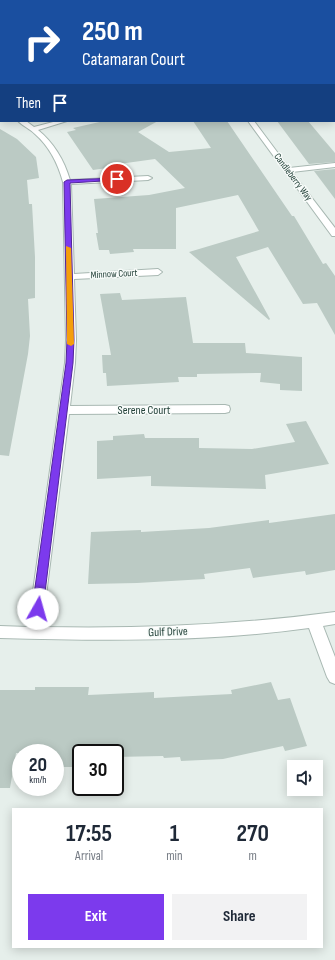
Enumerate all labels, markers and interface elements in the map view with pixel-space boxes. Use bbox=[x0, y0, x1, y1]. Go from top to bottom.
text: 250 m bbox=[82, 15, 143, 48]
icon: right bbox=[16, 16, 68, 68]
text: Catamaran Court bbox=[82, 49, 185, 70]
icon: arrive bbox=[49, 92, 71, 114]
text: Then bbox=[16, 94, 41, 113]
street label: Candleberry Way bbox=[271, 151, 315, 203]
pin bbox=[100, 162, 134, 196]
icon: arrive bbox=[106, 168, 128, 190]
street label: Minnow Court bbox=[90, 267, 138, 281]
street label: Serene Court bbox=[118, 403, 171, 418]
position arrow bbox=[17, 588, 59, 630]
street label: Gulf Drive bbox=[148, 624, 188, 640]
speed limit sign: 30 bbox=[72, 744, 124, 796]
text: 20 bbox=[29, 753, 47, 777]
map controls bbox=[287, 760, 323, 796]
button: sound bbox=[287, 760, 323, 796]
text: km/h bbox=[29, 774, 47, 786]
text: 17:55 bbox=[66, 819, 112, 848]
text: 1 bbox=[170, 819, 179, 848]
text: 270 bbox=[237, 819, 269, 848]
text: Arrival bbox=[75, 848, 103, 864]
text: min bbox=[166, 848, 183, 864]
text: m bbox=[249, 848, 257, 864]
button: Exit bbox=[28, 894, 164, 940]
button: Share bbox=[172, 894, 307, 940]

